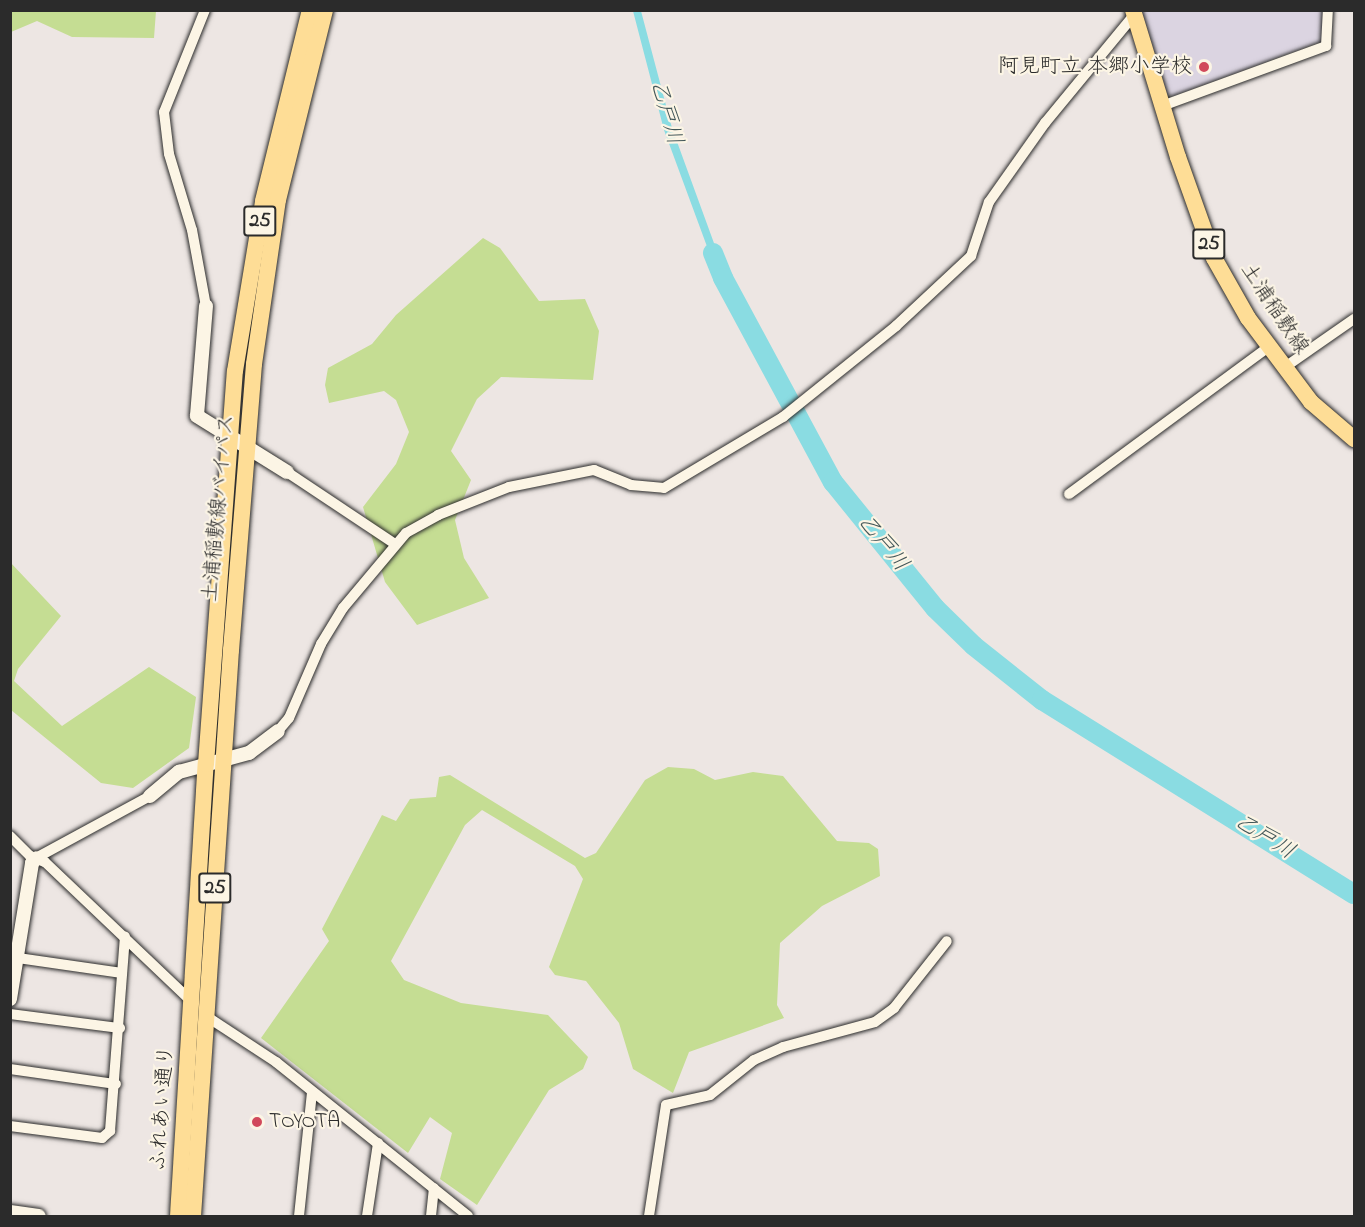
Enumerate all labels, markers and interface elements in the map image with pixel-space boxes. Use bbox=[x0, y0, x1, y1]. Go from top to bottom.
place label: 阿見町立 本郷小学校 bbox=[998, 54, 1192, 80]
marker: 阿見町立 本郷小学校 bbox=[1197, 60, 1211, 74]
water label: 乙戸川 bbox=[643, 78, 687, 148]
road number: 25 bbox=[242, 204, 278, 238]
road number: 25 bbox=[1191, 227, 1227, 261]
street label: 土浦稲敷線 bbox=[1234, 258, 1314, 360]
street label: 土浦稲敷線バイパス bbox=[198, 413, 240, 603]
water label: 乙戸川 bbox=[851, 510, 913, 578]
water label: 乙戸川 bbox=[1229, 809, 1299, 867]
road number: 25 bbox=[197, 871, 233, 905]
street label: ふれあい通り bbox=[146, 1044, 180, 1172]
place label: TOYOTA bbox=[269, 1109, 340, 1135]
marker: TOYOTA bbox=[250, 1115, 264, 1129]

